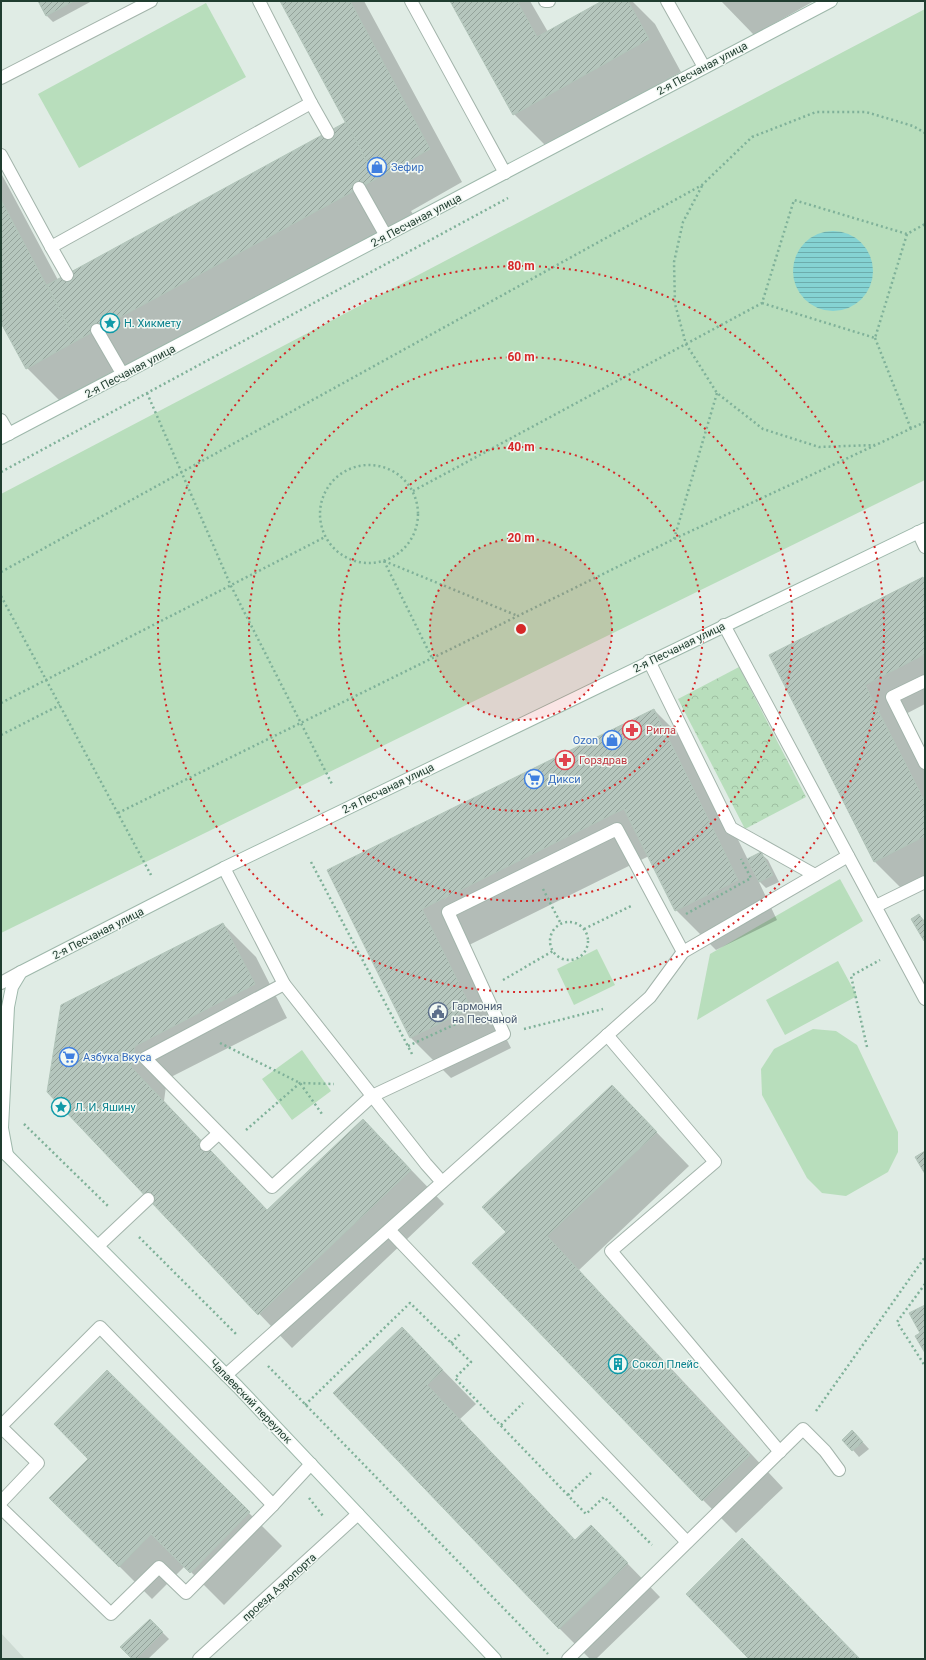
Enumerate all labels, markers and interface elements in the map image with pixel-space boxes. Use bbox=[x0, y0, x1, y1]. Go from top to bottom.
street label: 2-я Песчаная улица bbox=[655, 39, 750, 98]
shop icon: Зефир bbox=[366, 156, 388, 178]
place label: Зефир bbox=[391, 161, 424, 174]
street label: 2-я Песчаная улица bbox=[369, 191, 464, 250]
text: 80 m bbox=[507, 259, 535, 273]
place icon: Н. Хикмету bbox=[99, 312, 121, 334]
place label: Н. Хикмету bbox=[124, 317, 182, 330]
street label: 2-я Песчаная улица bbox=[83, 342, 178, 401]
text: 60 m bbox=[507, 350, 535, 364]
text: 40 m bbox=[507, 440, 535, 454]
text: 20 m bbox=[507, 531, 535, 545]
street label: 2-я Песчаная улица bbox=[631, 620, 727, 675]
centre of rings bbox=[514, 622, 528, 636]
pharmacy icon: Ригла bbox=[621, 719, 643, 741]
place label: Ригла bbox=[646, 724, 676, 737]
shop icon: Ozon bbox=[601, 729, 623, 751]
place label: Ozon bbox=[573, 734, 598, 747]
pharmacy icon: Горздрав bbox=[554, 749, 576, 771]
place label: Горздрав bbox=[579, 754, 627, 767]
street label: 2-я Песчаная улица bbox=[340, 761, 436, 816]
supermarket icon: Дикси bbox=[523, 768, 545, 790]
place label: Дикси bbox=[548, 773, 581, 786]
street label: 2-я Песчаная улица bbox=[50, 905, 146, 962]
place label: Гармония на Песчаной bbox=[452, 1000, 517, 1026]
public building icon: Гармония на Песчаной bbox=[427, 1001, 449, 1023]
supermarket icon: Азбука Вкуса bbox=[58, 1046, 80, 1068]
place label: Азбука Вкуса bbox=[83, 1051, 151, 1064]
place icon: Л. И. Яшину bbox=[50, 1096, 72, 1118]
place label: Л. И. Яшину bbox=[75, 1101, 136, 1114]
building icon: Сокол Плейс bbox=[607, 1353, 629, 1375]
street label: Чапаевский переулок bbox=[207, 1356, 295, 1446]
place label: Сокол Плейс bbox=[632, 1358, 699, 1371]
street label: проезд Аэропорта bbox=[240, 1551, 319, 1624]

